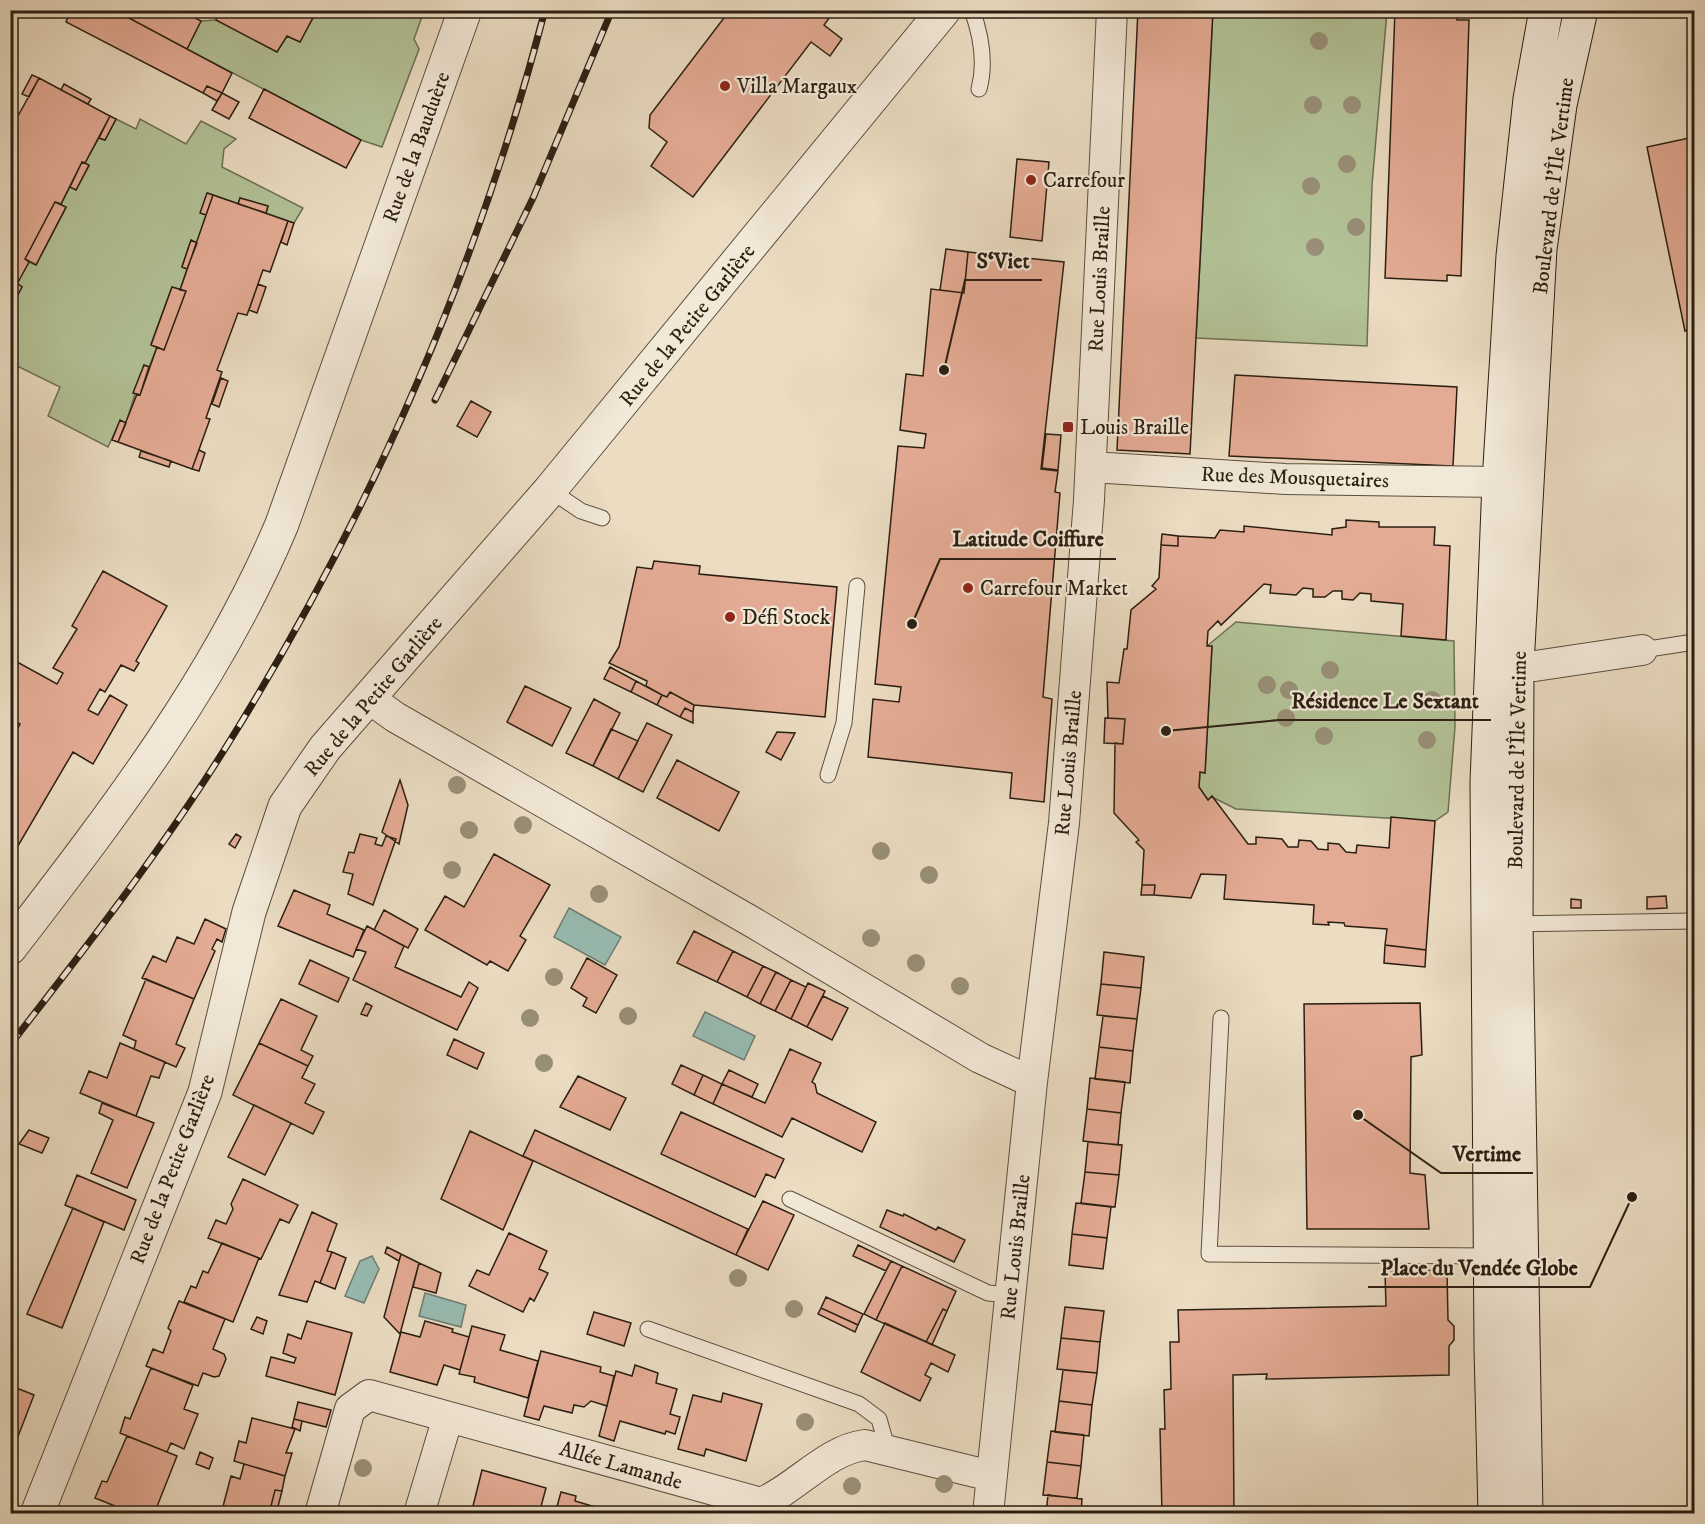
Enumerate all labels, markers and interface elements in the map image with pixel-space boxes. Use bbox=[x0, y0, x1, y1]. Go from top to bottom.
street label: Rue de la Bauduère bbox=[378, 68, 456, 226]
place label: Villa Margaux bbox=[736, 74, 857, 100]
street label: Boulevard de l'Île Vertime bbox=[1526, 76, 1580, 296]
marker: Villa Margaux bbox=[718, 79, 732, 93]
place label: Carrefour bbox=[1043, 168, 1125, 194]
marker: Carrefour bbox=[1024, 173, 1038, 187]
street label: Rue Louis Braille bbox=[1083, 205, 1117, 353]
street label: Rue de la Petite Garlière bbox=[614, 239, 761, 412]
callout: S‘Viet bbox=[965, 240, 1042, 280]
text: S‘Viet bbox=[977, 248, 1029, 275]
place label: Louis Braille bbox=[1080, 415, 1189, 441]
marker: Louis Braille bbox=[1061, 420, 1075, 434]
street label: Rue des Mousquetaires bbox=[1201, 462, 1389, 494]
callout: Latitude Coiffure bbox=[940, 519, 1116, 559]
text: Latitude Coiffure bbox=[952, 526, 1104, 553]
place label: Carrefour Market bbox=[980, 576, 1128, 602]
marker: Carrefour Market bbox=[961, 581, 975, 595]
place label: Défi Stock bbox=[742, 605, 831, 631]
marker: Défi Stock bbox=[723, 610, 737, 624]
street label: Rue de la Petite Garlière bbox=[299, 611, 449, 782]
street label: Boulevard de l'Île Vertime bbox=[1501, 650, 1533, 869]
callout: Résidence Le Sextant bbox=[1279, 680, 1491, 720]
text: Résidence Le Sextant bbox=[1291, 688, 1479, 715]
street label: Rue Louis Braille bbox=[1050, 689, 1088, 837]
street label: Rue de la Petite Garlière bbox=[125, 1070, 221, 1268]
callout: Vertime bbox=[1441, 1133, 1533, 1173]
text: Vertime bbox=[1452, 1141, 1521, 1168]
street label: Rue Louis Braille bbox=[995, 1173, 1037, 1321]
callout: Place du Vendée Globe bbox=[1368, 1247, 1590, 1287]
text: Place du Vendée Globe bbox=[1380, 1255, 1578, 1282]
street label: Allée Lamande bbox=[556, 1436, 685, 1496]

